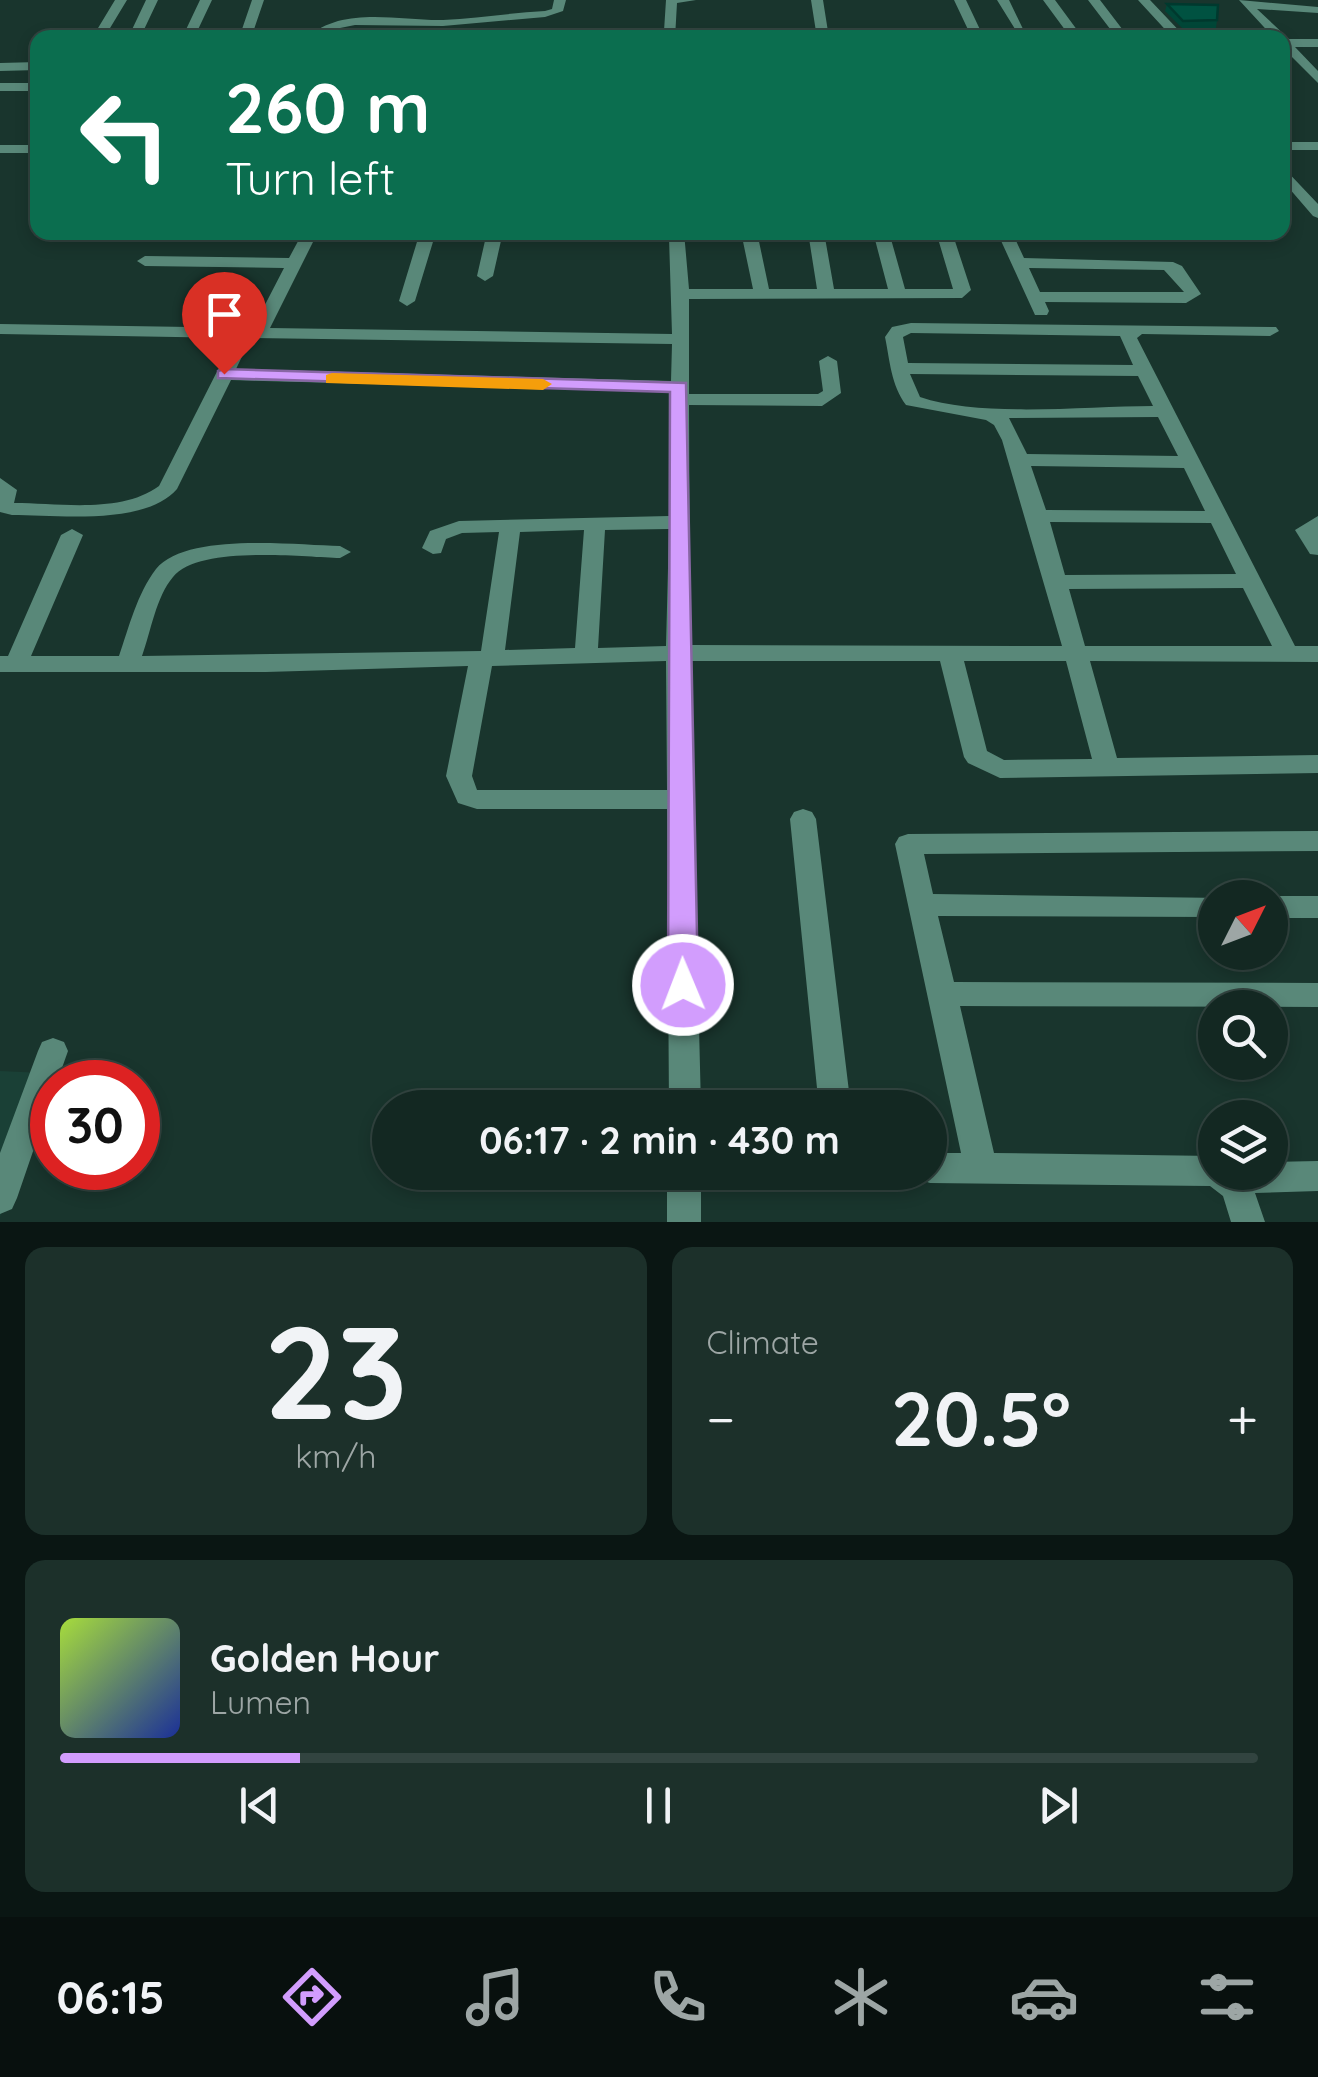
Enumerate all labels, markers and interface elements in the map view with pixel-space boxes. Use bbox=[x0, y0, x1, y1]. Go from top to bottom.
text: 260 m bbox=[225, 63, 431, 151]
icon: left bbox=[60, 70, 190, 200]
text: Turn left bbox=[225, 150, 395, 206]
pin bbox=[182, 272, 267, 375]
icon: arrive bbox=[197, 287, 252, 342]
north arrow bbox=[1198, 880, 1288, 970]
map controls bbox=[1198, 880, 1288, 1190]
position arrow bbox=[631, 933, 735, 1037]
button: search bbox=[1198, 990, 1288, 1080]
speed limit sign: 30 bbox=[30, 1060, 160, 1190]
button: layers bbox=[1198, 1100, 1288, 1190]
text: 06:17 · 2 min · 430 m bbox=[479, 1116, 840, 1164]
text: 23 bbox=[264, 1289, 408, 1452]
text: Climate bbox=[707, 1322, 819, 1362]
text: 20.5° bbox=[891, 1371, 1071, 1465]
text: − bbox=[707, 1384, 735, 1453]
text: + bbox=[1227, 1384, 1258, 1453]
text: km/h bbox=[295, 1436, 376, 1476]
text: Golden Hour bbox=[210, 1634, 439, 1682]
text: Lumen bbox=[210, 1682, 311, 1722]
icon: previous bbox=[232, 1778, 287, 1833]
icon: pause bbox=[631, 1778, 686, 1833]
icon: next bbox=[1031, 1778, 1086, 1833]
icon: directions bbox=[277, 1962, 347, 2032]
icon: music bbox=[460, 1962, 530, 2032]
icon: phone bbox=[643, 1962, 713, 2032]
icon: climate bbox=[826, 1962, 896, 2032]
icon: car bbox=[1009, 1962, 1079, 2032]
icon: filters bbox=[1192, 1962, 1262, 2032]
text: 06:15 bbox=[56, 1969, 165, 2025]

